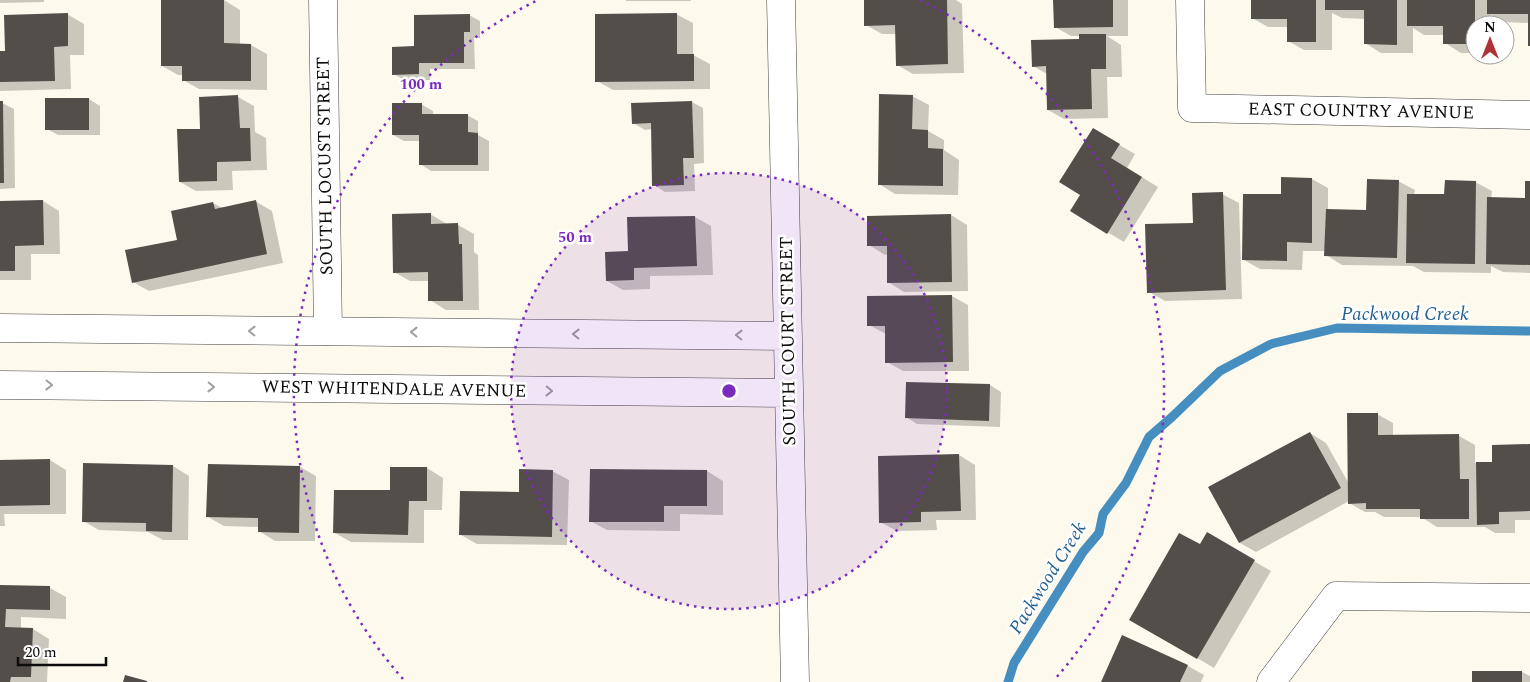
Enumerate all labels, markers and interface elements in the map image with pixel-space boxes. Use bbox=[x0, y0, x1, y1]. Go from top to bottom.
north arrow bbox=[1465, 15, 1515, 65]
text: N bbox=[1484, 17, 1496, 38]
street label: SOUTH LOCUST STREET bbox=[310, 57, 340, 275]
text: 100 m bbox=[400, 73, 443, 96]
street label: EAST COUNTRY AVENUE bbox=[1248, 96, 1474, 126]
text: 50 m bbox=[558, 226, 593, 249]
street label: SOUTH COURT STREET bbox=[773, 236, 803, 446]
water label: Packwood Creek bbox=[1341, 300, 1469, 329]
one-way arrow bbox=[247, 326, 255, 336]
one-way arrow bbox=[410, 327, 418, 337]
one-way arrow bbox=[572, 329, 580, 339]
one-way arrow bbox=[735, 330, 742, 340]
street label: WEST WHITENDALE AVENUE bbox=[261, 373, 527, 405]
one-way arrow bbox=[45, 380, 53, 390]
one-way arrow bbox=[208, 382, 215, 392]
centre of rings bbox=[720, 382, 738, 400]
one-way arrow bbox=[545, 386, 553, 396]
water label: Packwood Creek bbox=[1002, 516, 1094, 640]
scale bar bbox=[18, 634, 105, 666]
text: 20 m bbox=[25, 641, 57, 664]

